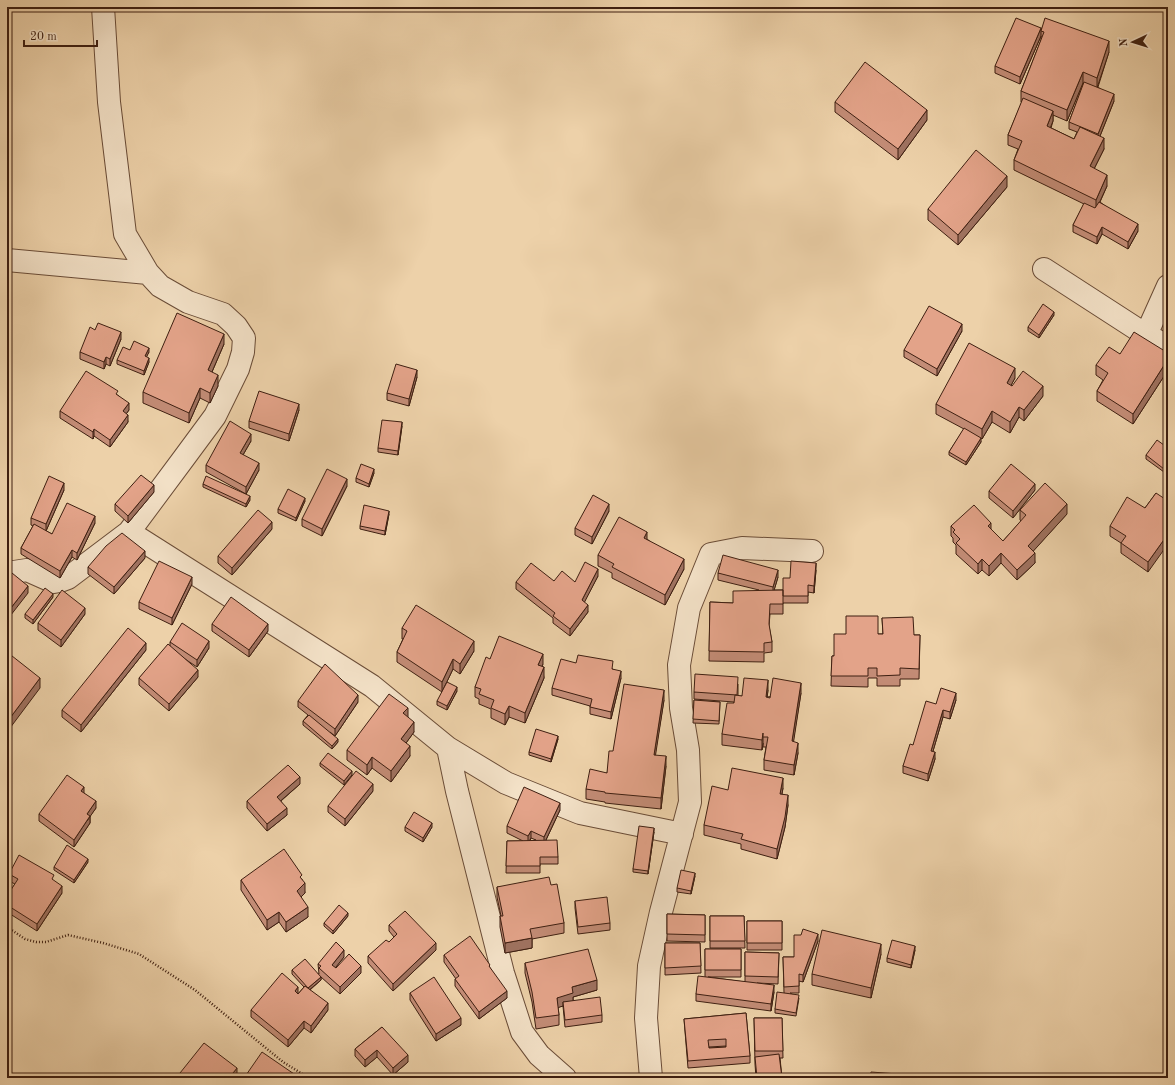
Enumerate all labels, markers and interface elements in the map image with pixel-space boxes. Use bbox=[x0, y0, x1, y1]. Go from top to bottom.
scale bar bbox=[24, 22, 97, 48]
north arrow bbox=[1113, 22, 1153, 62]
text: 20 m bbox=[30, 31, 57, 43]
text: N bbox=[1119, 37, 1130, 47]

